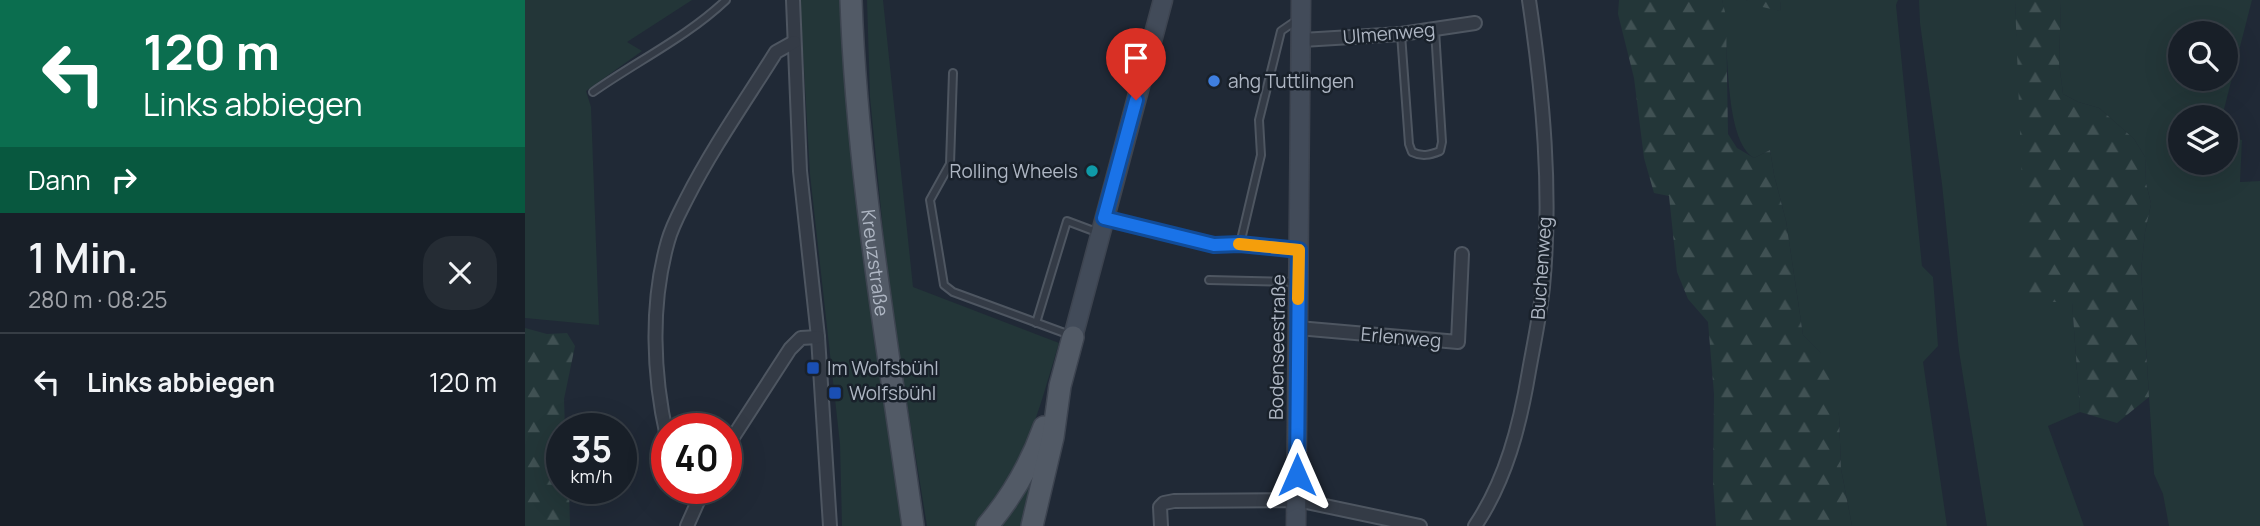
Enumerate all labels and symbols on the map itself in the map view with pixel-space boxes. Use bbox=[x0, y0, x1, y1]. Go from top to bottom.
street label: Ulmenweg bbox=[1342, 16, 1436, 50]
pin bbox=[1106, 28, 1166, 100]
place label: ahg Tuttlingen bbox=[1228, 68, 1354, 94]
marker: ahg Tuttlingen bbox=[1206, 73, 1222, 89]
place label: Rolling Wheels bbox=[949, 158, 1078, 184]
marker: Rolling Wheels bbox=[1084, 163, 1100, 179]
street label: Kreuzstraße bbox=[855, 208, 895, 318]
street label: Buchenweg bbox=[1524, 216, 1558, 320]
street label: Bodenseestraße bbox=[1263, 274, 1291, 420]
street label: Erlenweg bbox=[1360, 321, 1442, 353]
place label: Im Wolfsbühl bbox=[827, 355, 939, 381]
marker: Im Wolfsbühl bbox=[805, 360, 821, 376]
place label: Wolfsbühl bbox=[849, 380, 936, 406]
marker: Wolfsbühl bbox=[827, 385, 843, 401]
speed limit sign: 40 bbox=[651, 413, 742, 504]
position arrow bbox=[1260, 438, 1334, 512]

